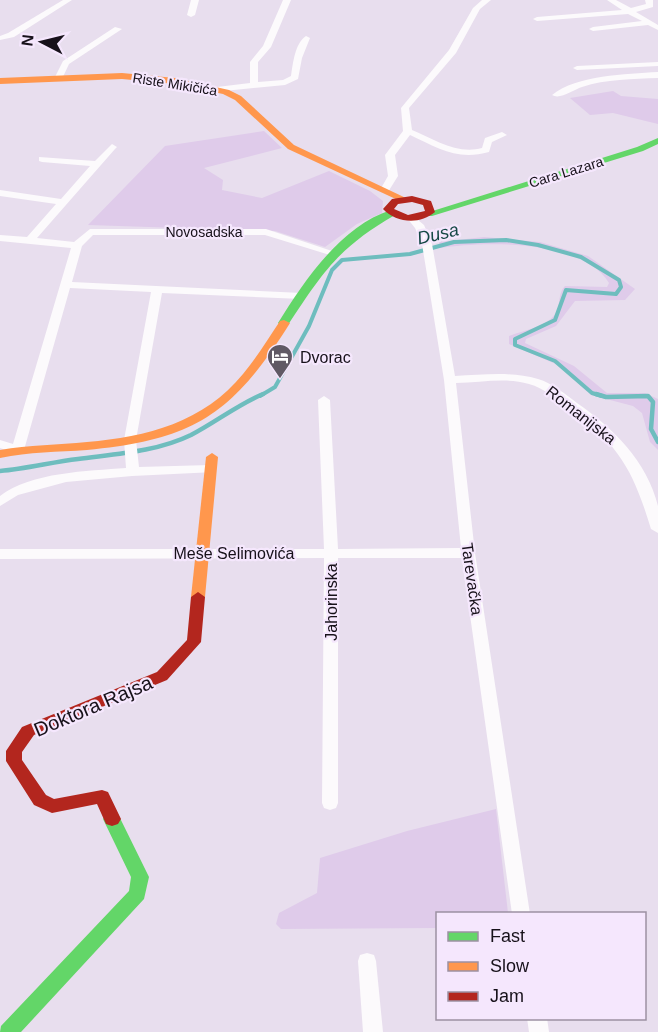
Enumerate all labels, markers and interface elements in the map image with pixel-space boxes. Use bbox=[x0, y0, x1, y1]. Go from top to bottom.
north arrow bbox=[12, 12, 72, 72]
text: N bbox=[18, 33, 37, 47]
street label: Riste Mikičića bbox=[131, 69, 219, 99]
street label: Cara Lazara bbox=[527, 153, 605, 191]
water label: Dusa bbox=[415, 220, 461, 248]
street label: Novosadska bbox=[165, 224, 243, 240]
hotel icon: Dvorac bbox=[265, 342, 295, 380]
place label: Dvorac bbox=[300, 349, 351, 366]
street label: Romanijska bbox=[543, 383, 619, 447]
street label: Tarevačka bbox=[459, 542, 486, 616]
street label: Meše Selimovića bbox=[174, 545, 295, 562]
street label: Jahorinska bbox=[323, 563, 340, 641]
street label: Doktora Rajsa bbox=[30, 671, 156, 741]
legend bbox=[436, 912, 646, 1020]
text: Fast bbox=[490, 926, 525, 946]
text: Slow bbox=[490, 956, 530, 976]
text: Jam bbox=[490, 986, 524, 1006]

